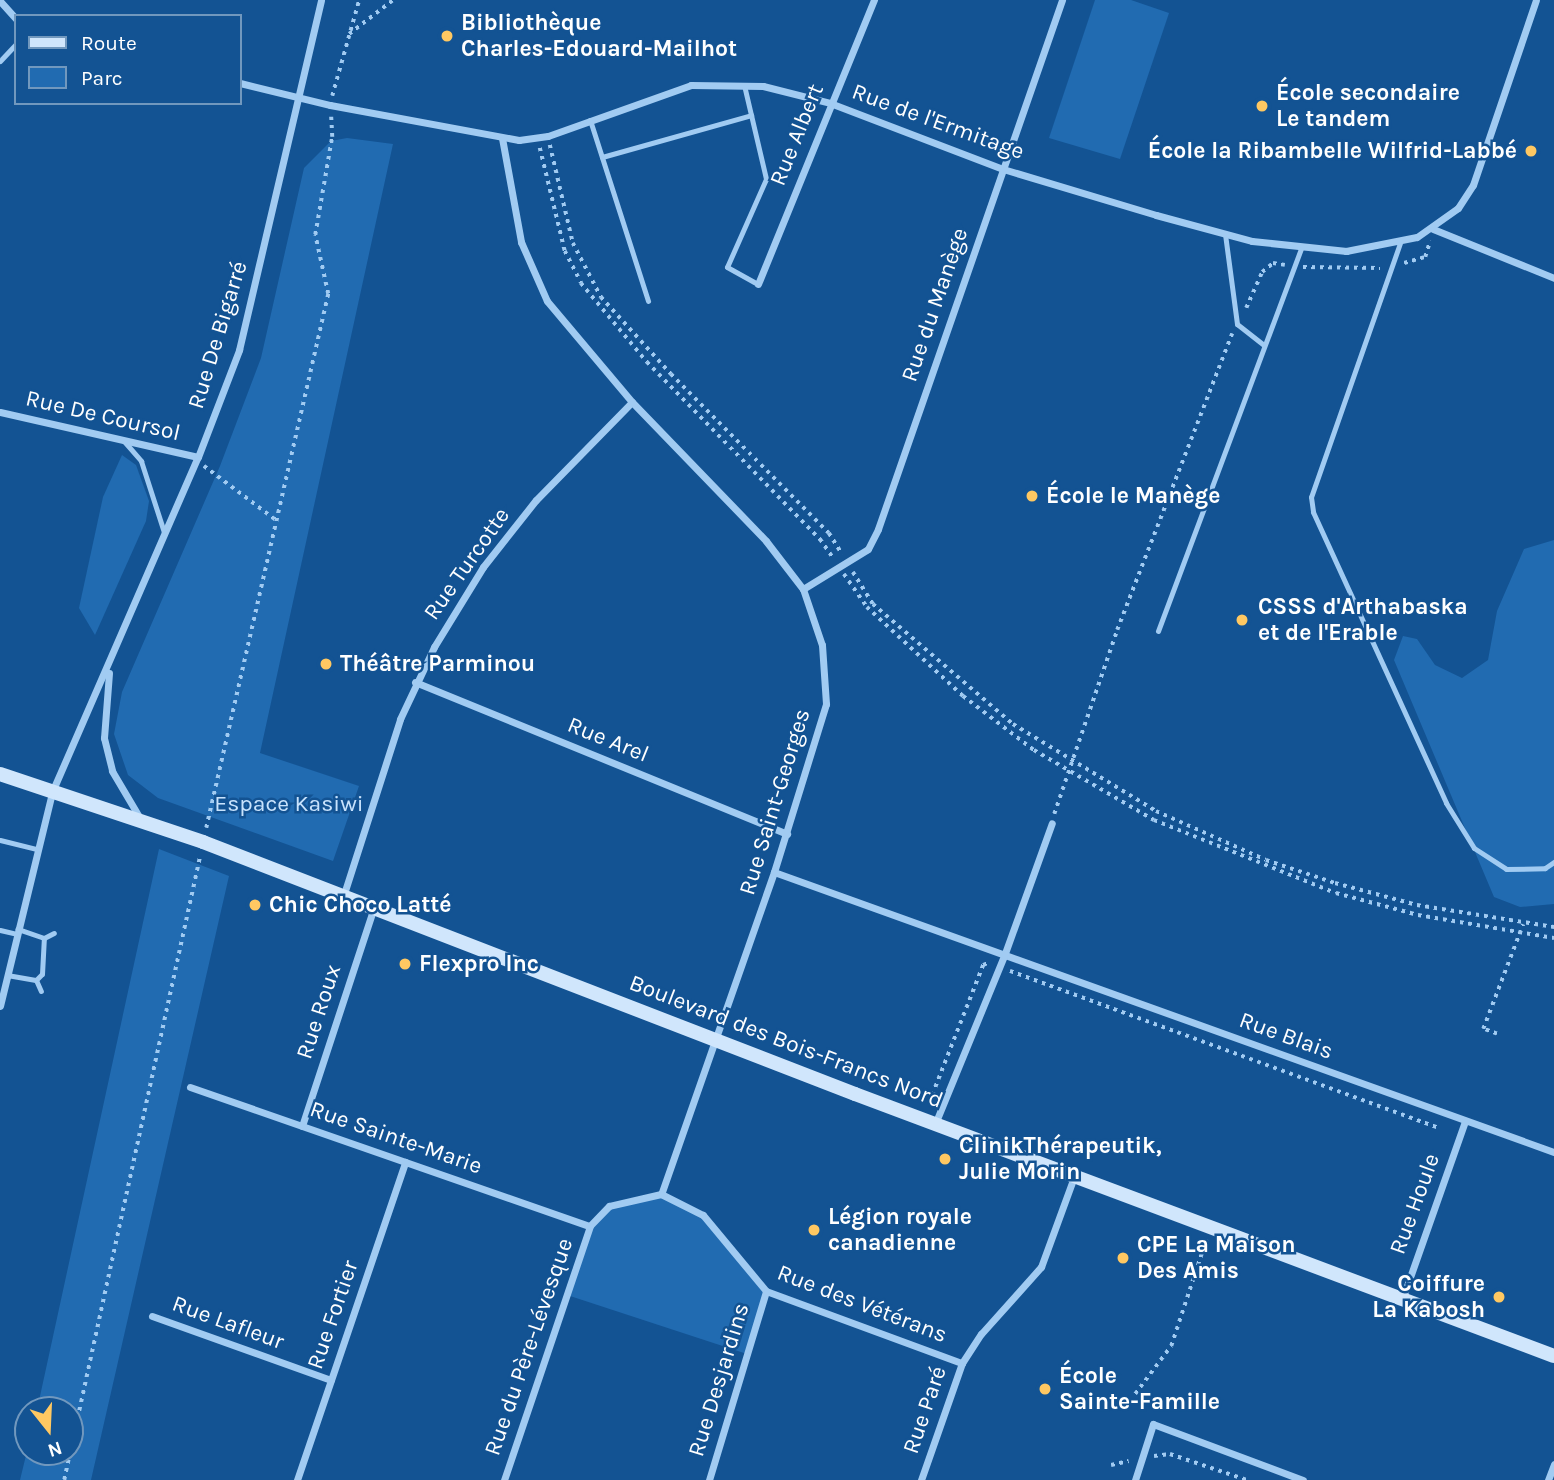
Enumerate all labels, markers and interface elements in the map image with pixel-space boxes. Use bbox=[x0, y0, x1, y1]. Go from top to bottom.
place label: Bibliothèque Charles-Edouard-Mailhot bbox=[461, 9, 737, 63]
legend bbox=[14, 14, 242, 105]
marker: Bibliothèque Charles-Edouard-Mailhot bbox=[439, 28, 455, 44]
text: Route bbox=[81, 31, 137, 55]
text: Parc bbox=[81, 66, 123, 90]
street label: Rue de l'Ermitage bbox=[848, 78, 1028, 166]
place label: École secondaire Le tandem bbox=[1276, 79, 1460, 133]
street label: Rue Albert bbox=[764, 80, 830, 190]
marker: École secondaire Le tandem bbox=[1254, 98, 1270, 114]
place label: École la Ribambelle Wilfrid-Labbé bbox=[1148, 137, 1517, 165]
marker: École la Ribambelle Wilfrid-Labbé bbox=[1523, 143, 1539, 159]
street label: Rue du Manège bbox=[896, 224, 974, 386]
street label: Rue De Bigarré bbox=[182, 258, 254, 412]
street label: Rue De Coursol bbox=[23, 385, 183, 447]
place label: École le Manège bbox=[1046, 482, 1220, 510]
marker: École le Manège bbox=[1024, 488, 1040, 504]
street label: Rue Turcotte bbox=[418, 502, 516, 626]
place label: CSSS d'Arthabaska et de l'Erable bbox=[1258, 593, 1468, 647]
marker: CSSS d'Arthabaska et de l'Erable bbox=[1232, 610, 1252, 630]
place label: Théâtre Parminou bbox=[340, 650, 535, 678]
marker: Théâtre Parminou bbox=[318, 656, 334, 672]
street label: Rue Saint-Georges bbox=[734, 706, 816, 898]
street label: Rue Arel bbox=[563, 711, 653, 769]
park label: Espace Kasiwi bbox=[214, 790, 364, 818]
place label: Chic Choco Latté bbox=[269, 891, 452, 919]
marker: Chic Choco Latté bbox=[247, 897, 263, 913]
place label: Flexpro Inc bbox=[419, 950, 539, 978]
marker: Flexpro Inc bbox=[397, 956, 413, 972]
street label: Rue Roux bbox=[291, 961, 347, 1063]
street label: Boulevard des Bois-Francs Nord bbox=[625, 969, 947, 1115]
street label: Rue Blais bbox=[1235, 1006, 1337, 1066]
street label: Rue Sainte-Marie bbox=[306, 1096, 486, 1180]
place label: ClinikThérapeutik, Julie Morin bbox=[959, 1132, 1162, 1186]
street label: Rue Houle bbox=[1384, 1150, 1446, 1258]
marker: ClinikThérapeutik, Julie Morin bbox=[937, 1151, 953, 1167]
place label: Légion royale canadienne bbox=[828, 1203, 972, 1257]
marker: Légion royale canadienne bbox=[806, 1222, 822, 1238]
place label: CPE La Maison Des Amis bbox=[1137, 1231, 1295, 1285]
street label: Rue du Père-Lévesque bbox=[479, 1235, 579, 1459]
marker: CPE La Maison Des Amis bbox=[1115, 1250, 1131, 1266]
street label: Rue Fortier bbox=[302, 1257, 364, 1373]
street label: Rue des Vétérans bbox=[773, 1259, 951, 1349]
place label: Coiffure La Kabosh bbox=[1372, 1270, 1485, 1324]
marker: Coiffure La Kabosh bbox=[1491, 1289, 1507, 1305]
street label: Rue Lafleur bbox=[168, 1290, 288, 1356]
street label: Rue Desjardins bbox=[683, 1300, 755, 1460]
place label: École Sainte-Famille bbox=[1059, 1362, 1220, 1416]
street label: Rue Paré bbox=[897, 1363, 953, 1457]
marker: École Sainte-Famille bbox=[1037, 1381, 1053, 1397]
north arrow bbox=[14, 1396, 84, 1466]
text: N bbox=[45, 1437, 65, 1462]

